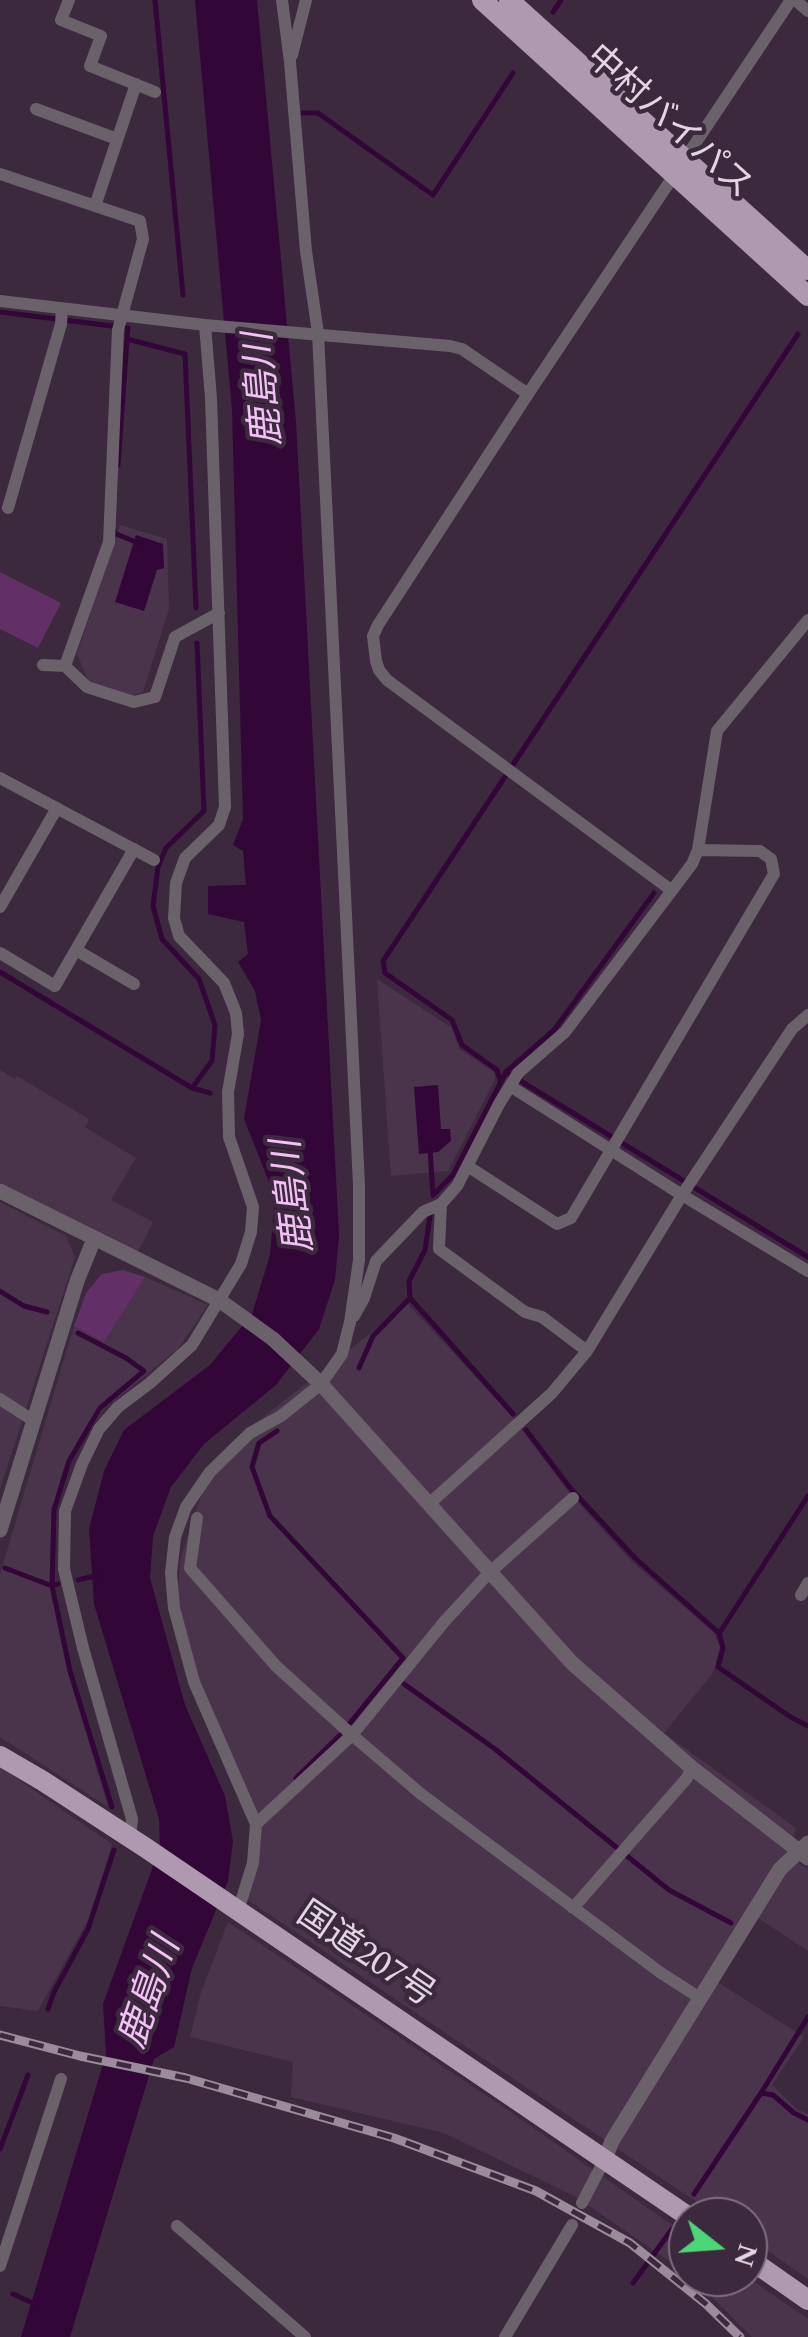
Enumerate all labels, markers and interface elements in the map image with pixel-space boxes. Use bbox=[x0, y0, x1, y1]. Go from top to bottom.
street label: 中村バイパス bbox=[575, 38, 759, 210]
water label: 鹿島川 bbox=[239, 330, 295, 448]
water label: 鹿島川 bbox=[267, 1137, 327, 1255]
street label: 国道207号 bbox=[287, 1896, 441, 2018]
water label: 鹿島川 bbox=[113, 1933, 193, 2055]
north arrow bbox=[668, 2197, 768, 2297]
text: N bbox=[721, 2238, 769, 2273]

